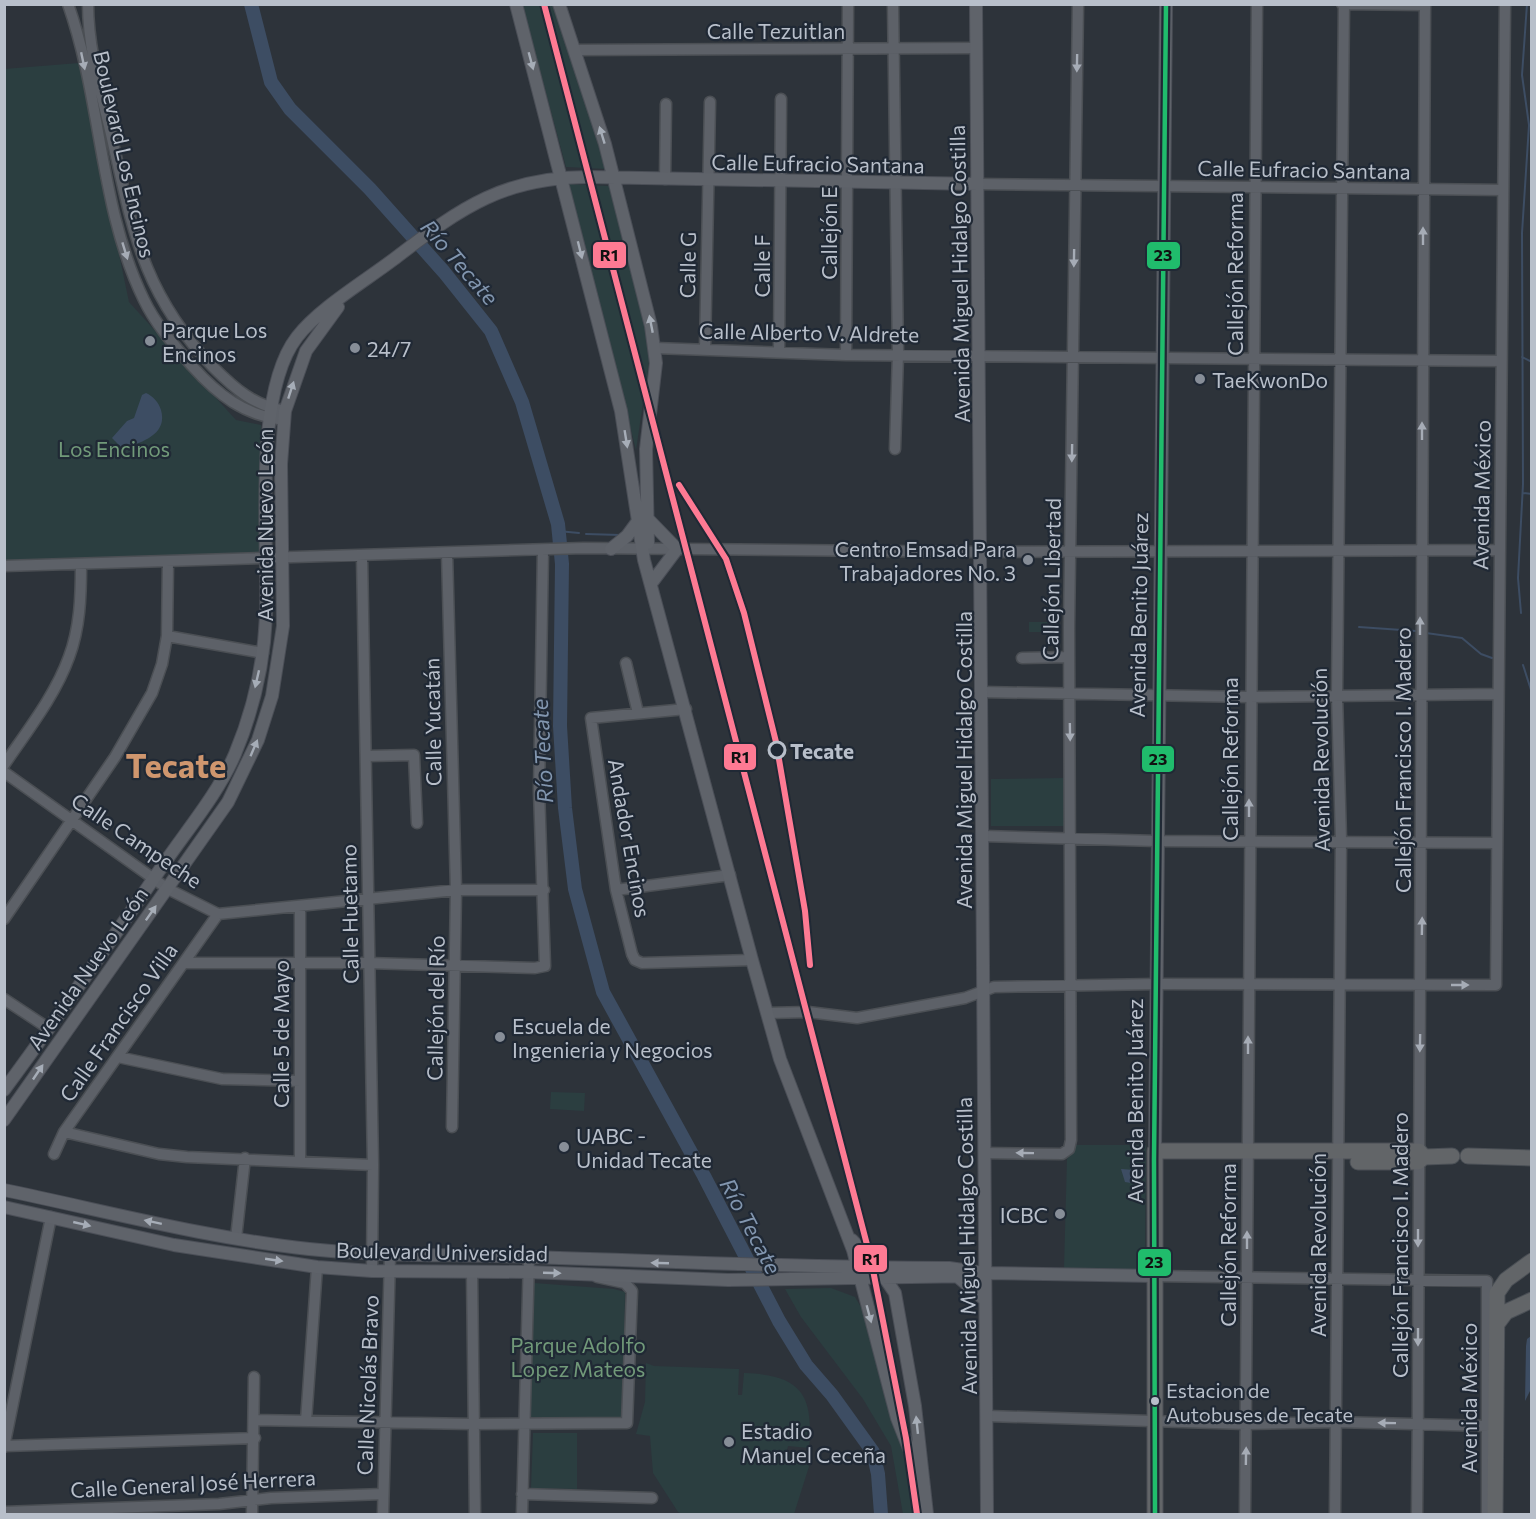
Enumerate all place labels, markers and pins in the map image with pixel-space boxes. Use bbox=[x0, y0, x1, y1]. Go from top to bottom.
place label: Parque Los Encinos bbox=[162, 317, 267, 366]
marker: Parque Los Encinos bbox=[143, 334, 157, 348]
place label: 24/7 bbox=[367, 336, 411, 361]
marker: 24/7 bbox=[348, 341, 362, 355]
place label: TaeKwonDo bbox=[1212, 367, 1328, 392]
marker: TaeKwonDo bbox=[1193, 372, 1207, 386]
place label: Centro Emsad Para Trabajadores No. 3 bbox=[835, 536, 1016, 585]
marker: Centro Emsad Para Trabajadores No. 3 bbox=[1021, 553, 1035, 567]
place label: Tecate bbox=[790, 738, 854, 763]
marker: Tecate bbox=[768, 741, 786, 759]
place label: Escuela de Ingenieria y Negocios bbox=[512, 1013, 713, 1062]
marker: Escuela de Ingenieria y Negocios bbox=[493, 1030, 507, 1044]
place label: UABC - Unidad Tecate bbox=[576, 1123, 712, 1172]
marker: UABC - Unidad Tecate bbox=[557, 1140, 571, 1154]
place label: ICBC bbox=[1000, 1202, 1048, 1227]
marker: ICBC bbox=[1053, 1207, 1067, 1221]
place label: Estacion de Autobuses de Tecate bbox=[1166, 1378, 1353, 1426]
marker: Estacion de Autobuses de Tecate bbox=[1149, 1395, 1161, 1407]
place label: Estadio Manuel Ceceña bbox=[741, 1418, 886, 1467]
marker: Estadio Manuel Ceceña bbox=[722, 1435, 736, 1449]

